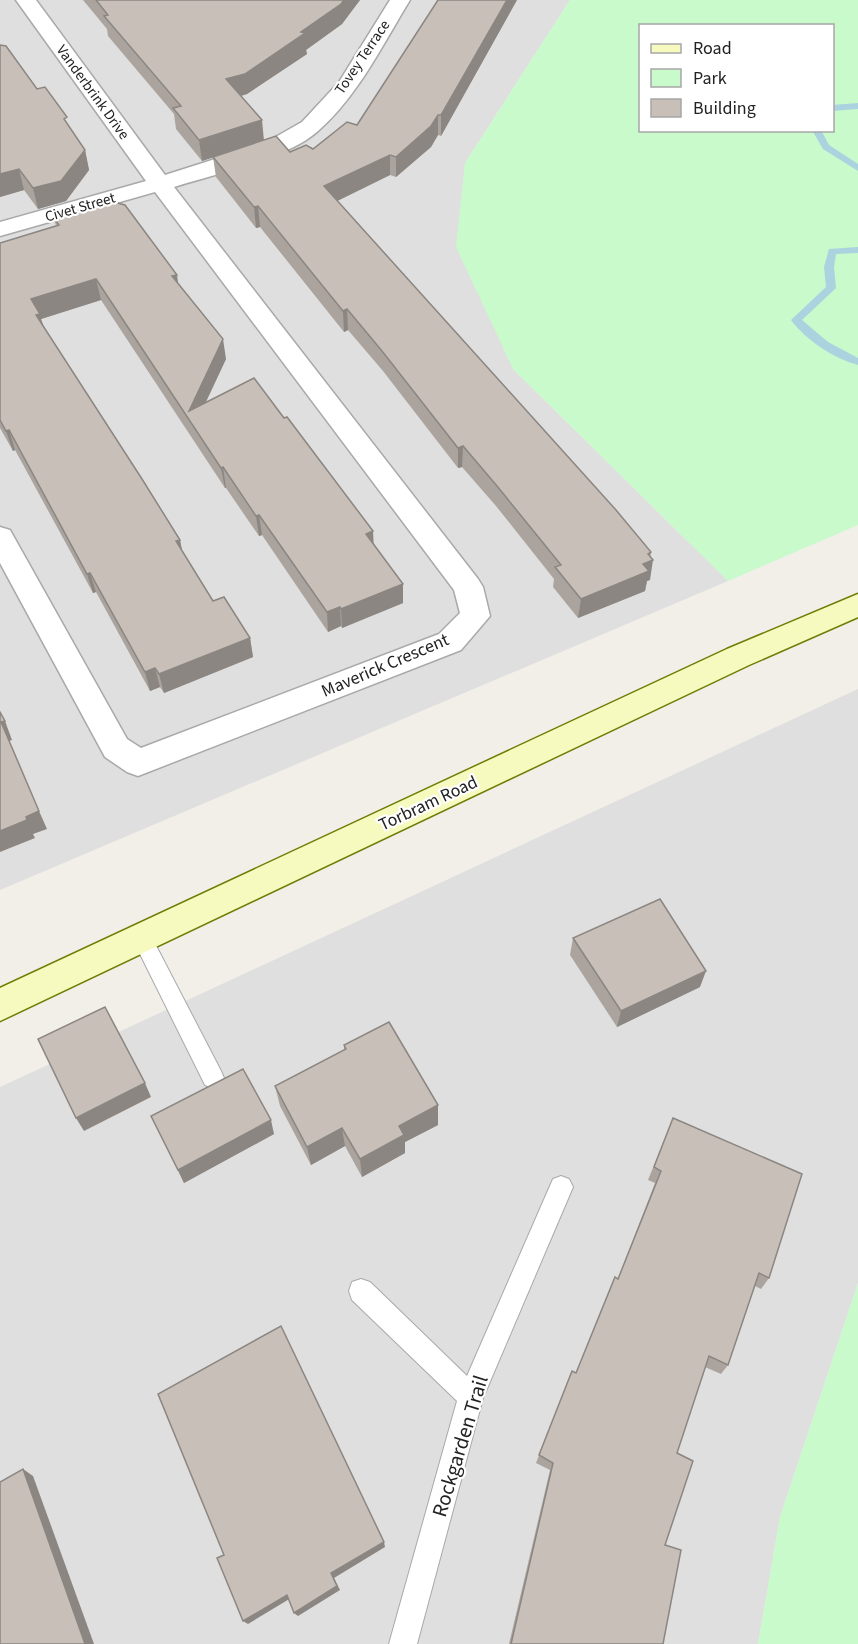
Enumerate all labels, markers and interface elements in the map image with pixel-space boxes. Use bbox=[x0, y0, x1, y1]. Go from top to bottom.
street label: Tovey Terrace bbox=[330, 16, 395, 99]
legend bbox=[639, 24, 834, 132]
text: Road bbox=[693, 36, 732, 61]
street label: Vanderbrink Drive bbox=[51, 41, 134, 144]
text: Park bbox=[693, 66, 727, 91]
text: Building bbox=[693, 96, 756, 121]
street label: Civet Street bbox=[43, 187, 118, 228]
street label: Maverick Crescent bbox=[318, 627, 453, 704]
street label: Torbram Road bbox=[375, 770, 482, 837]
street label: Rockgarden Trail bbox=[424, 1371, 496, 1521]

